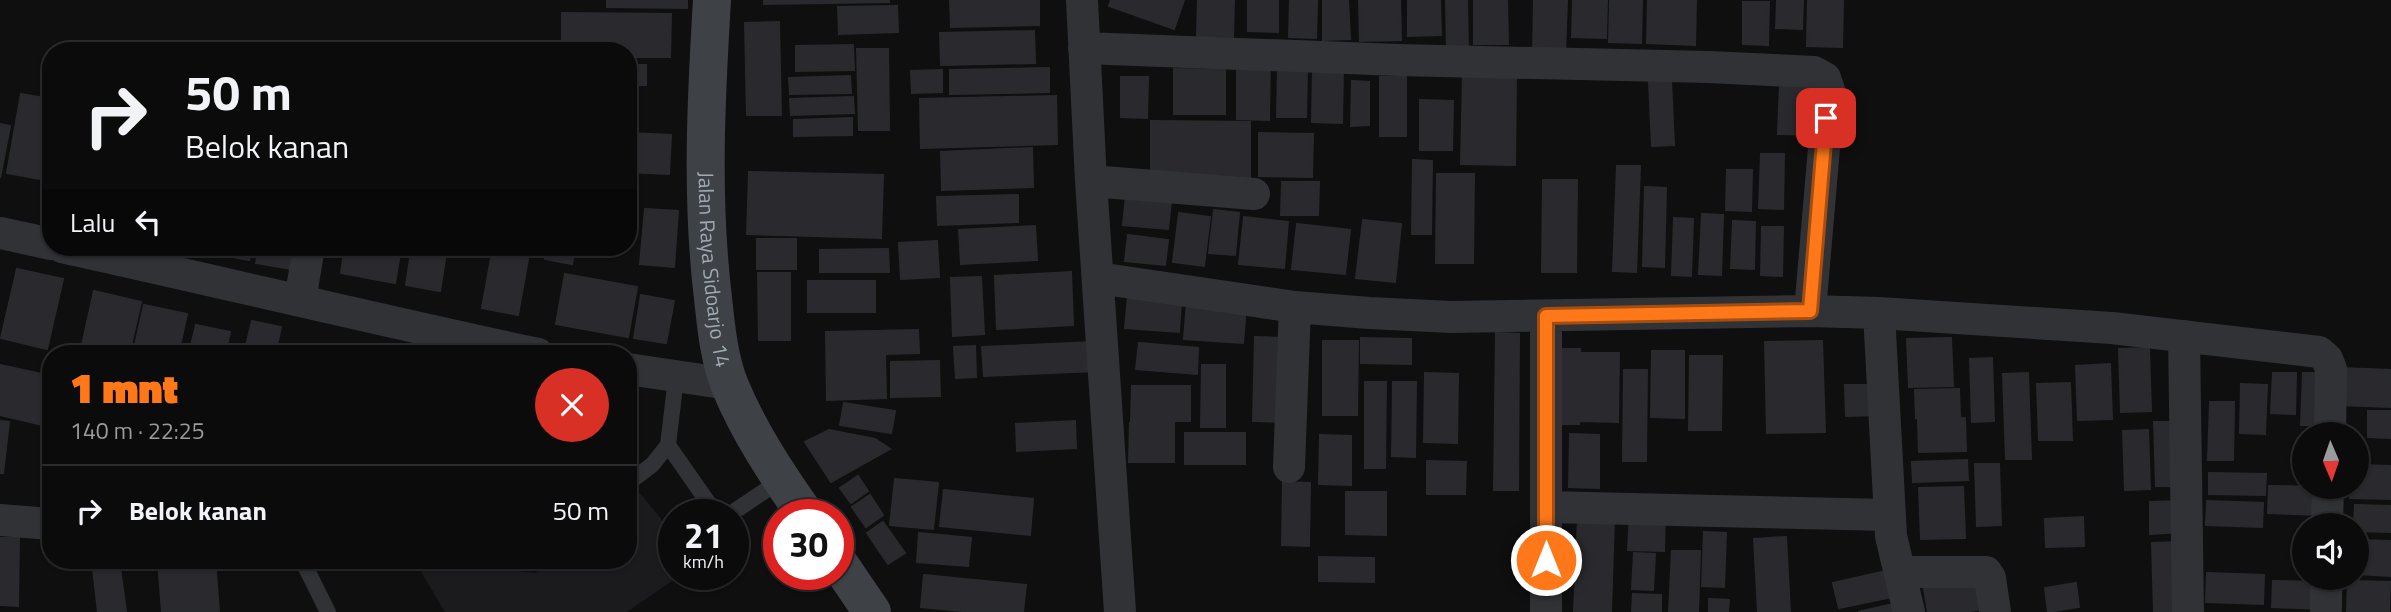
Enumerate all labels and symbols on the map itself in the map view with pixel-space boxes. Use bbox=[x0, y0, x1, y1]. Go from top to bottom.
pin bbox=[1796, 88, 1856, 148]
street label: Jalan Raya Sidoarjo 14 bbox=[691, 172, 740, 370]
north arrow bbox=[2292, 422, 2370, 499]
speed limit sign: 30 bbox=[763, 499, 854, 590]
position arrow bbox=[1509, 523, 1583, 597]

